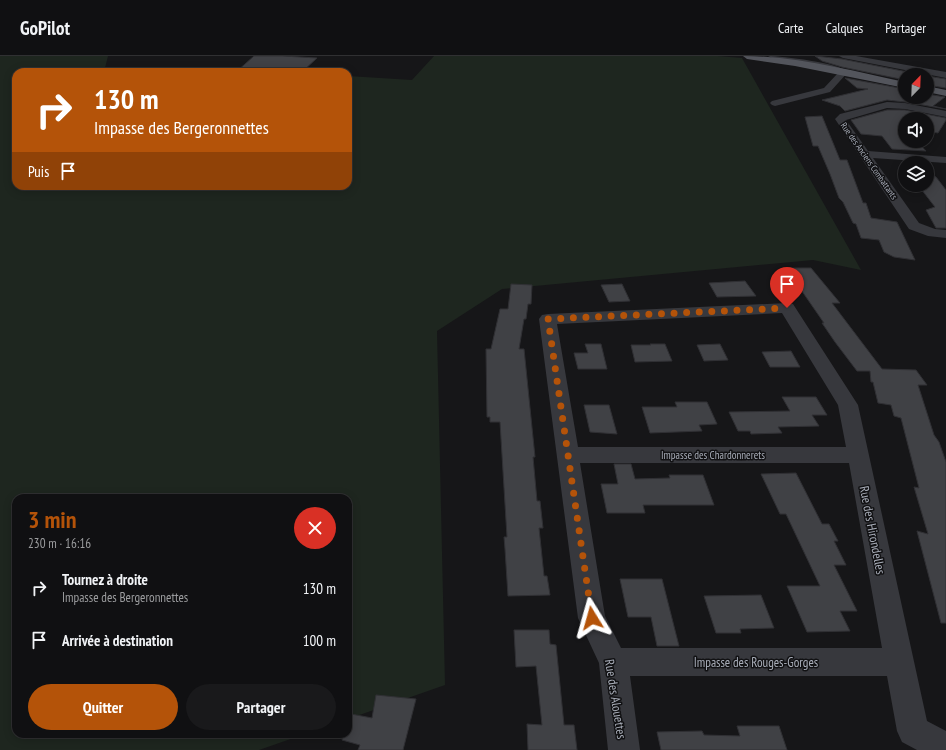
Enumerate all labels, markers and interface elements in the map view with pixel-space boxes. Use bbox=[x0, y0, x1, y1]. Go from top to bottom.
text: GoPilot bbox=[20, 16, 70, 40]
text: Carte bbox=[778, 19, 803, 37]
text: Calques bbox=[825, 19, 863, 37]
text: Partager bbox=[885, 19, 926, 37]
north arrow bbox=[898, 68, 934, 104]
map controls bbox=[898, 68, 934, 192]
text: 130 m bbox=[94, 80, 158, 117]
icon: right bbox=[28, 84, 80, 136]
button: sound bbox=[898, 112, 934, 148]
text: Impasse des Bergeronnettes bbox=[94, 116, 269, 139]
street label: Rue des Anciens Combattants bbox=[839, 120, 900, 201]
button: layers bbox=[898, 156, 934, 192]
icon: arrive bbox=[57, 160, 79, 182]
text: Puis bbox=[28, 162, 49, 181]
pin bbox=[770, 267, 804, 308]
icon: arrive bbox=[776, 273, 798, 295]
street label: Impasse des Chardonnerets bbox=[661, 448, 765, 462]
street label: Rue des Hirondelles bbox=[856, 484, 889, 576]
text: 3 min bbox=[28, 504, 76, 535]
button: close bbox=[294, 507, 336, 549]
text: 230 m · 16:16 bbox=[28, 535, 91, 552]
text: Tournez à droite bbox=[62, 570, 148, 589]
icon: right bbox=[28, 577, 50, 599]
text: 130 m bbox=[303, 579, 336, 598]
text: Impasse des Bergeronnettes bbox=[62, 589, 188, 606]
position arrow bbox=[571, 597, 613, 639]
icon: arrive bbox=[28, 629, 50, 651]
text: Arrivée à destination bbox=[62, 631, 173, 650]
text: 100 m bbox=[303, 631, 336, 650]
street label: Impasse des Rouges-Gorges bbox=[694, 654, 818, 671]
street label: Rue des Alouettes bbox=[601, 658, 630, 740]
button: Quitter bbox=[28, 684, 178, 730]
button: Partager bbox=[186, 684, 336, 730]

